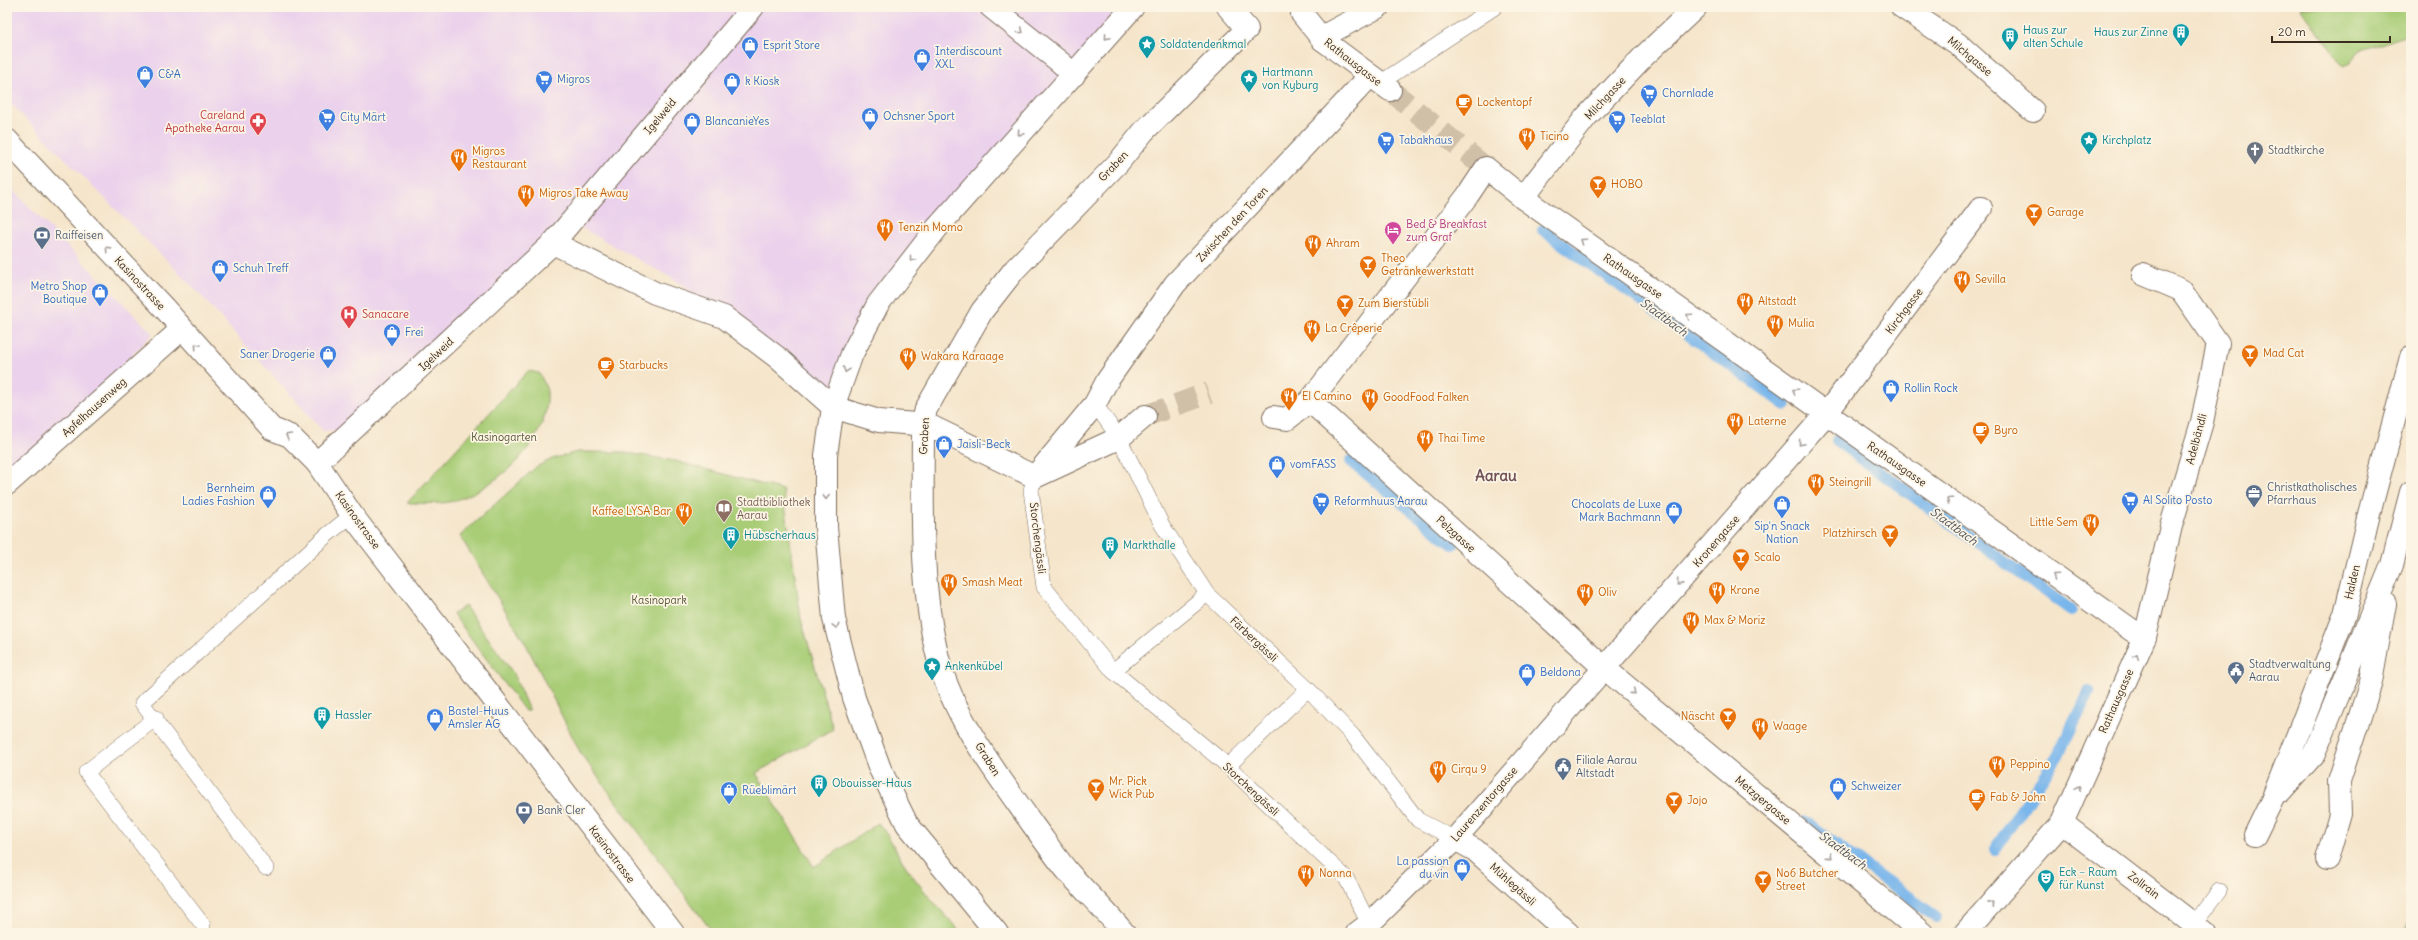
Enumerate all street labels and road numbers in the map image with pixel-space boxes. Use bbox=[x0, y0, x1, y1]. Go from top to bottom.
street label: Milchgasse bbox=[1945, 33, 1995, 79]
street label: Rathausgasse bbox=[1321, 35, 1385, 89]
street label: Milchgasse bbox=[1581, 73, 1629, 123]
street label: Igelweid bbox=[641, 95, 679, 137]
street label: Graben bbox=[1095, 148, 1131, 184]
street label: Zwischen den Toren bbox=[1194, 183, 1270, 265]
street label: Rathausgasse bbox=[1601, 250, 1665, 302]
street label: Kasinostrasse bbox=[112, 253, 168, 313]
street label: Kirchgasse bbox=[1882, 285, 1926, 337]
street label: Igelweid bbox=[416, 334, 457, 374]
street label: Apfelhausenweg bbox=[59, 374, 129, 440]
street label: Adelbändli bbox=[2183, 412, 2209, 466]
street label: Graben bbox=[916, 417, 932, 455]
street label: Rathausgasse bbox=[1865, 438, 1929, 490]
street label: Kasinostrasse bbox=[332, 488, 384, 552]
street label: Storchengässli bbox=[1027, 502, 1049, 574]
street label: Kronengasse bbox=[1690, 512, 1742, 570]
street label: Pelzgasse bbox=[1433, 513, 1479, 555]
street label: Halden bbox=[2341, 563, 2363, 601]
street label: Färbergässli bbox=[1227, 613, 1281, 665]
street label: Rathausgasse bbox=[2096, 666, 2137, 736]
street label: Graben bbox=[972, 740, 1004, 778]
street label: Storchengässli bbox=[1220, 759, 1282, 819]
street label: Laurenzentorgasse bbox=[1448, 764, 1520, 844]
street label: Metzgergasse bbox=[1732, 773, 1794, 827]
street label: Kasinostrasse bbox=[586, 823, 638, 886]
street label: Mühlegässli bbox=[1487, 860, 1539, 908]
street label: Zollrain bbox=[2125, 868, 2163, 902]

